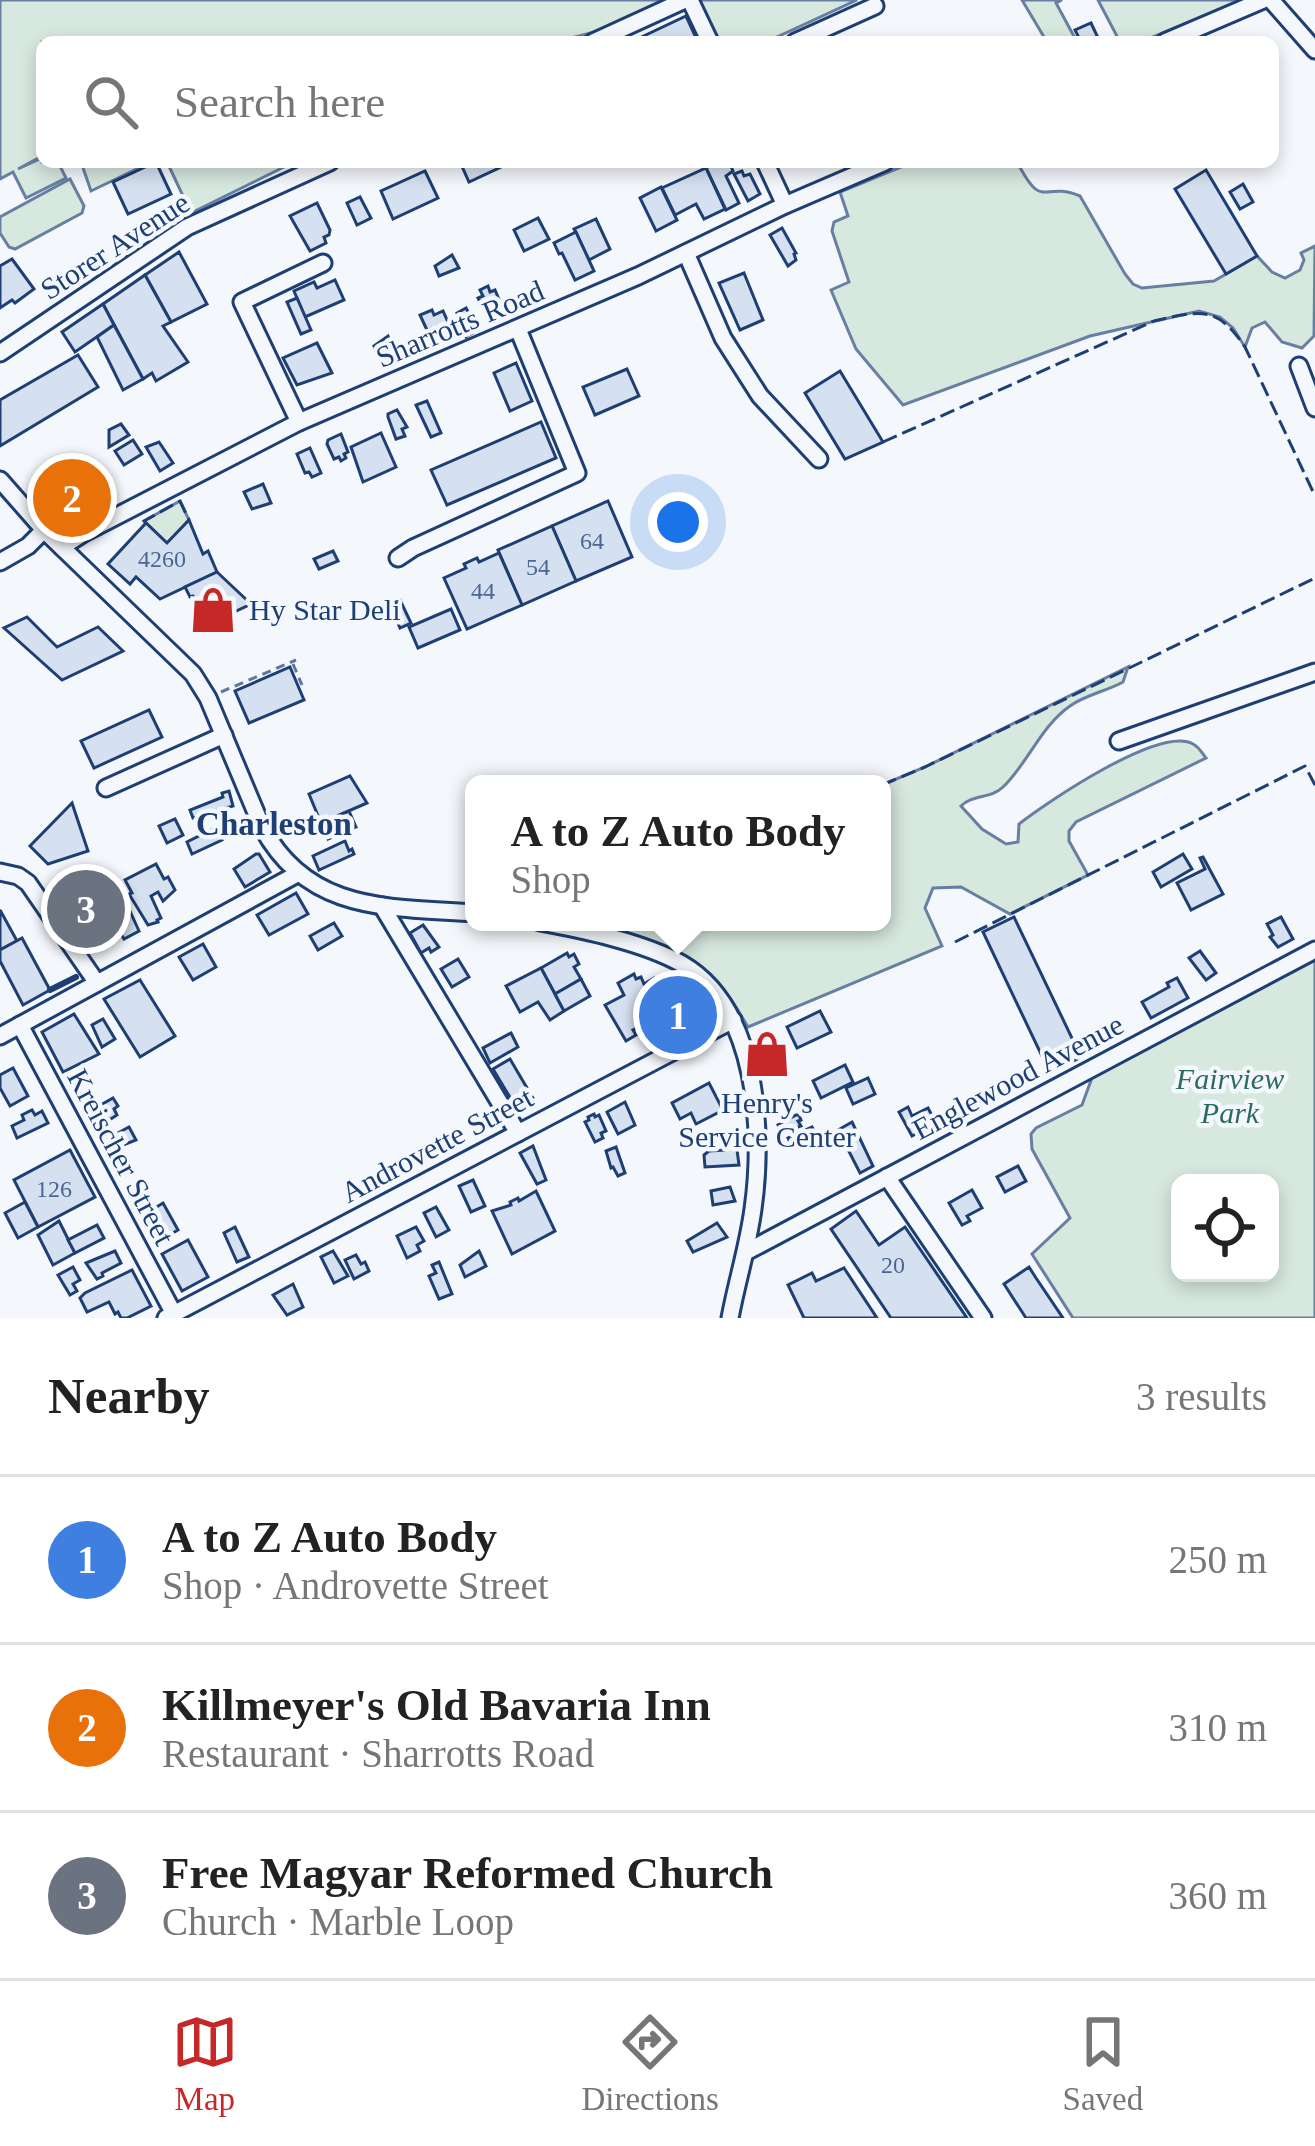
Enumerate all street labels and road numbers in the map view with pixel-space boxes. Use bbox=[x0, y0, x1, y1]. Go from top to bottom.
street label: Storer Avenue bbox=[34, 185, 195, 306]
street label: Sharrotts Road bbox=[371, 273, 549, 374]
street label: Englewood Avenue bbox=[907, 1007, 1129, 1146]
street label: Kreischer Street bbox=[61, 1063, 182, 1251]
street label: Androvette Street bbox=[335, 1080, 539, 1209]

